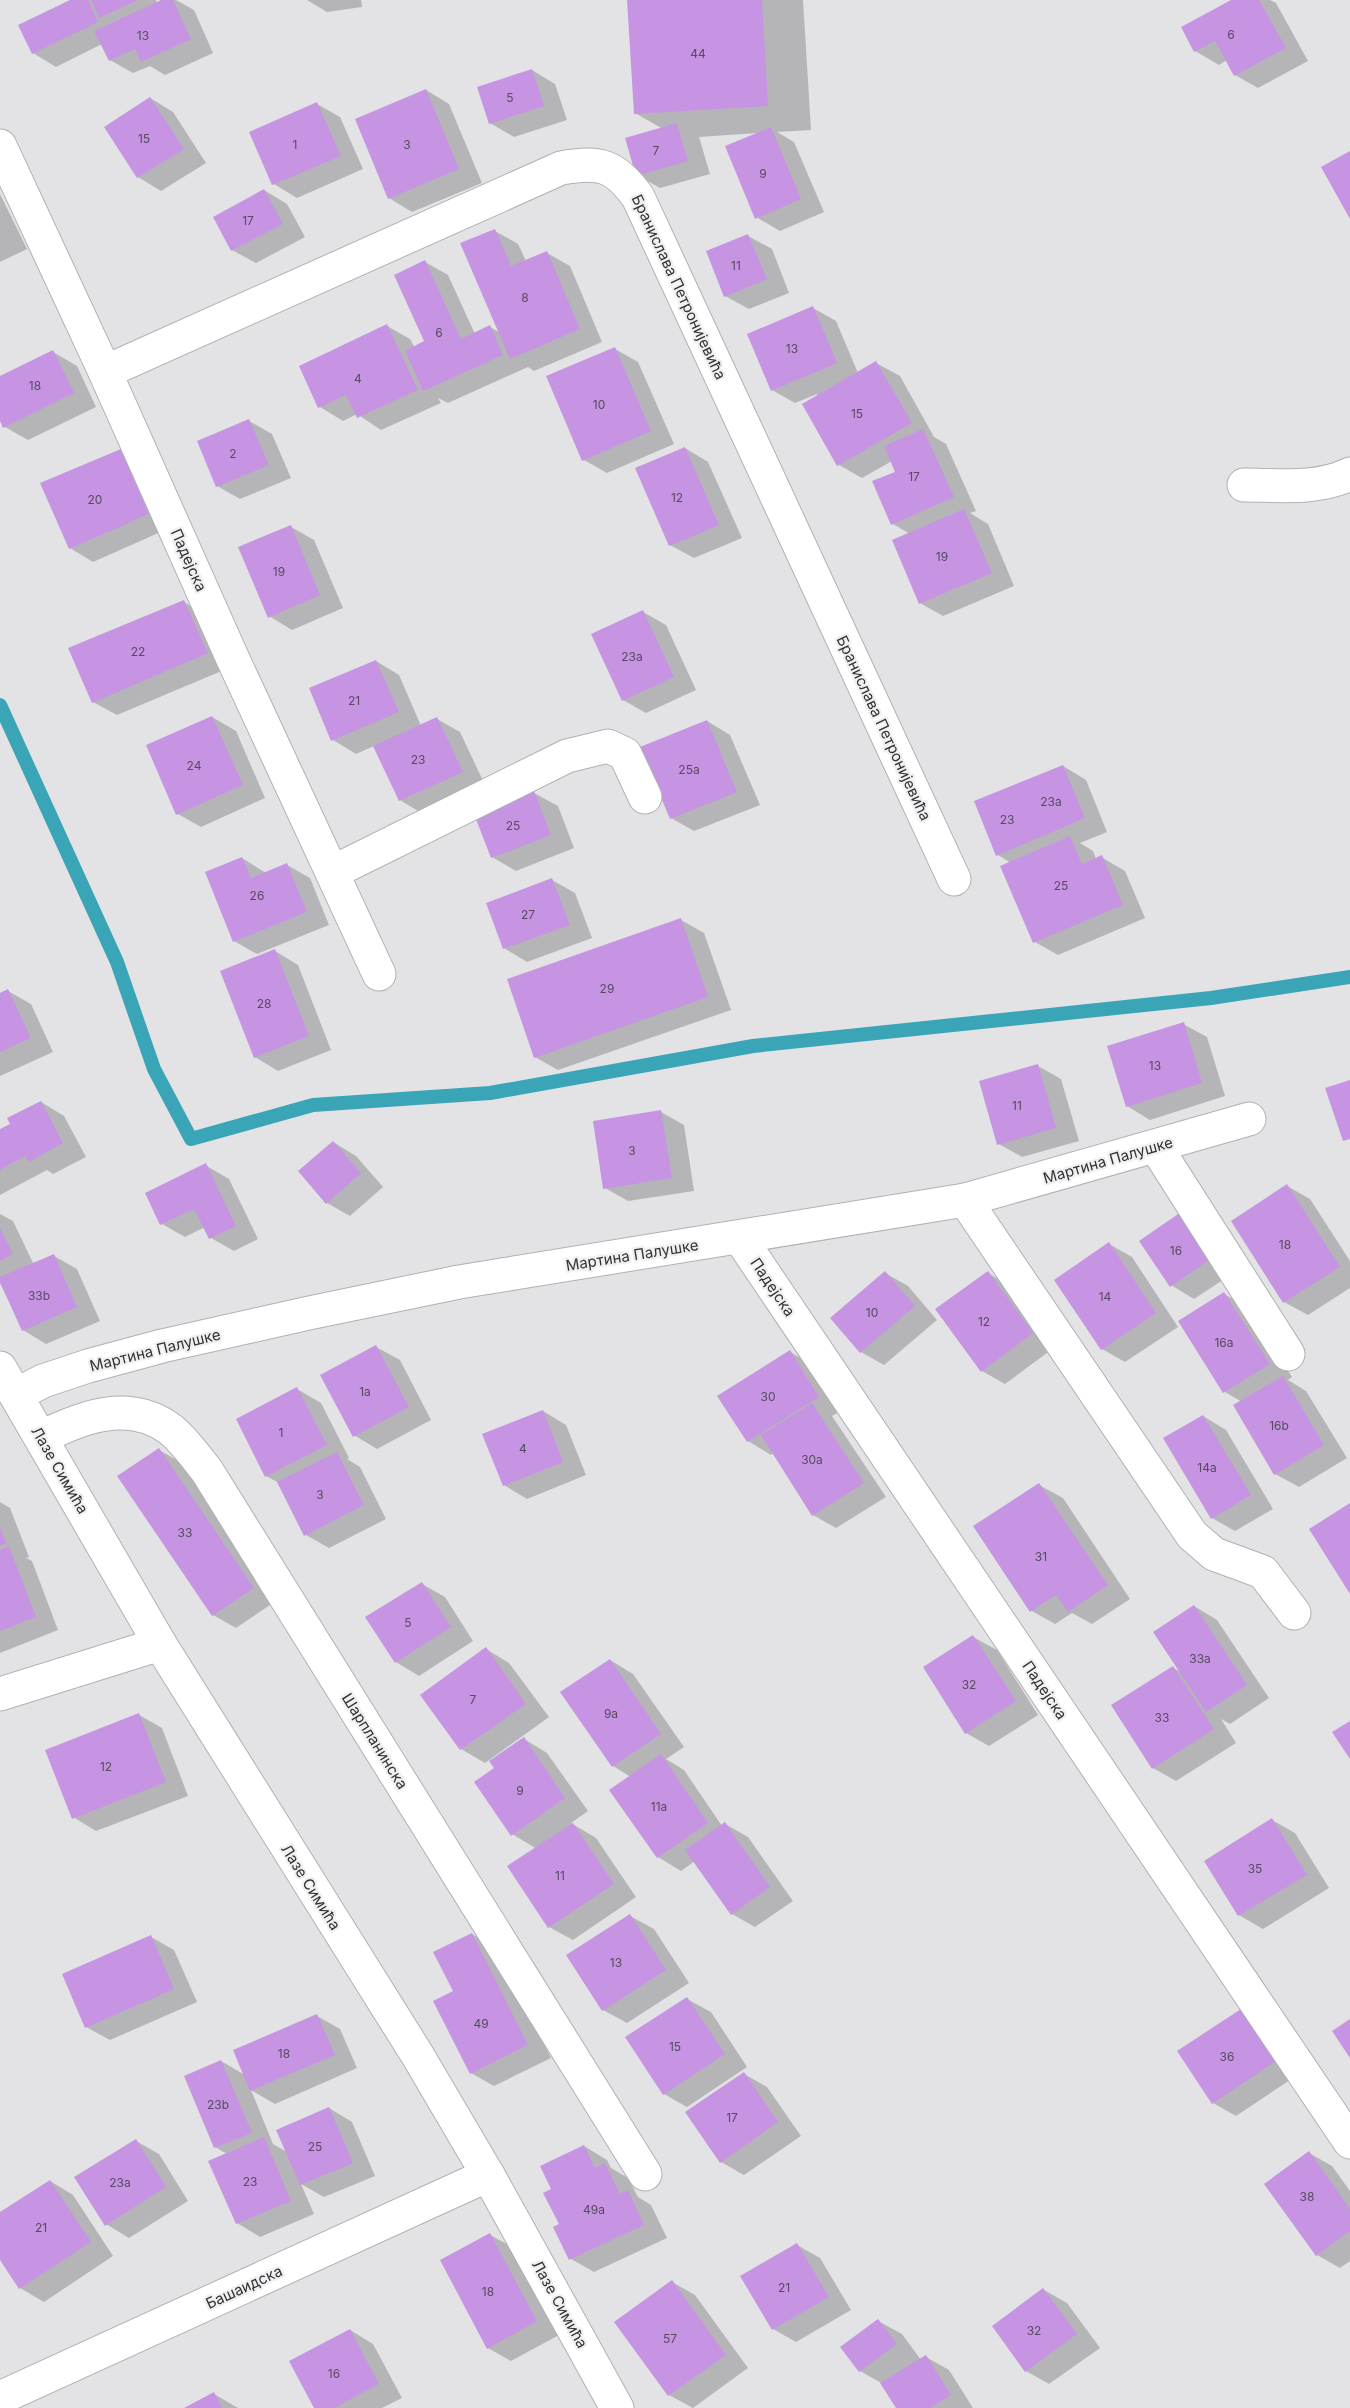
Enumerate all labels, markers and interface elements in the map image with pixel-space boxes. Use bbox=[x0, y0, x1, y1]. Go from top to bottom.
house number: 6 bbox=[1227, 27, 1235, 42]
house number: 13 bbox=[137, 28, 149, 43]
house number: 44 bbox=[690, 46, 706, 61]
house number: 5 bbox=[506, 90, 514, 105]
house number: 15 bbox=[138, 131, 150, 146]
house number: 1 bbox=[293, 137, 297, 152]
house number: 3 bbox=[403, 137, 411, 152]
house number: 7 bbox=[653, 143, 660, 158]
house number: 9 bbox=[759, 166, 767, 181]
street label: Бранислава Петронијевића bbox=[628, 191, 730, 383]
house number: 17 bbox=[242, 213, 254, 228]
house number: 11 bbox=[731, 258, 741, 273]
house number: 8 bbox=[521, 290, 529, 305]
house number: 6 bbox=[435, 325, 443, 340]
house number: 13 bbox=[786, 341, 798, 356]
house number: 4 bbox=[354, 371, 362, 386]
house number: 18 bbox=[29, 378, 41, 393]
house number: 10 bbox=[593, 397, 605, 412]
house number: 15 bbox=[851, 406, 863, 421]
house number: 2 bbox=[229, 446, 237, 461]
house number: 17 bbox=[908, 469, 920, 484]
house number: 12 bbox=[671, 490, 683, 505]
house number: 20 bbox=[88, 492, 102, 507]
street label: Падејска bbox=[167, 526, 211, 594]
house number: 19 bbox=[936, 549, 948, 564]
house number: 19 bbox=[273, 564, 285, 579]
street label: Бранислава Петронијевића bbox=[833, 632, 935, 824]
house number: 22 bbox=[131, 644, 145, 659]
house number: 23a bbox=[621, 649, 643, 664]
house number: 21 bbox=[348, 693, 360, 708]
house number: 23 bbox=[411, 752, 425, 767]
house number: 24 bbox=[187, 758, 202, 773]
house number: 25a bbox=[678, 762, 700, 777]
house number: 23a bbox=[1040, 794, 1062, 809]
house number: 23 bbox=[1000, 812, 1014, 827]
house number: 25 bbox=[506, 818, 520, 833]
house number: 25 bbox=[1054, 878, 1068, 893]
house number: 26 bbox=[250, 888, 264, 903]
house number: 27 bbox=[521, 907, 535, 922]
house number: 29 bbox=[600, 981, 614, 996]
house number: 28 bbox=[257, 996, 271, 1011]
house number: 13 bbox=[1149, 1058, 1161, 1073]
house number: 11 bbox=[1012, 1098, 1022, 1113]
street label: Мартина Палушке bbox=[1041, 1132, 1175, 1188]
house number: 3 bbox=[628, 1143, 636, 1158]
street label: Мартина Палушке bbox=[564, 1235, 700, 1275]
house number: 18 bbox=[1279, 1237, 1291, 1252]
house number: 16 bbox=[1170, 1243, 1182, 1258]
street label: Падејска bbox=[747, 1254, 799, 1320]
house number: 33b bbox=[28, 1288, 50, 1303]
house number: 14 bbox=[1099, 1289, 1112, 1304]
house number: 10 bbox=[866, 1305, 878, 1320]
house number: 12 bbox=[978, 1314, 990, 1329]
street label: Мартина Палушке bbox=[88, 1325, 222, 1375]
house number: 16a bbox=[1214, 1335, 1234, 1350]
house number: 1a bbox=[359, 1384, 371, 1399]
house number: 30 bbox=[761, 1389, 775, 1404]
house number: 16b bbox=[1269, 1418, 1289, 1433]
street label: Лазе Симића bbox=[27, 1423, 93, 1517]
house number: 1 bbox=[279, 1425, 283, 1440]
house number: 4 bbox=[519, 1441, 527, 1456]
house number: 30a bbox=[801, 1452, 823, 1467]
house number: 14a bbox=[1197, 1460, 1217, 1475]
house number: 3 bbox=[316, 1487, 324, 1502]
house number: 33 bbox=[178, 1525, 192, 1540]
house number: 31 bbox=[1035, 1549, 1047, 1564]
house number: 5 bbox=[404, 1615, 412, 1630]
house number: 33a bbox=[1189, 1651, 1211, 1666]
street label: Падејска bbox=[1019, 1657, 1071, 1723]
house number: 32 bbox=[962, 1677, 976, 1692]
street label: Шарпланинска bbox=[338, 1690, 412, 1792]
house number: 7 bbox=[470, 1692, 477, 1707]
house number: 9a bbox=[604, 1706, 618, 1721]
house number: 33 bbox=[1155, 1710, 1169, 1725]
house number: 12 bbox=[100, 1759, 112, 1774]
house number: 9 bbox=[516, 1783, 524, 1798]
house number: 11a bbox=[651, 1799, 667, 1814]
street label: Лазе Симића bbox=[277, 1841, 345, 1933]
house number: 35 bbox=[1248, 1861, 1262, 1876]
house number: 11 bbox=[555, 1868, 565, 1883]
house number: 13 bbox=[610, 1955, 622, 1970]
house number: 49 bbox=[473, 2016, 489, 2031]
house number: 15 bbox=[669, 2039, 681, 2054]
house number: 18 bbox=[278, 2046, 290, 2061]
house number: 36 bbox=[1220, 2049, 1234, 2064]
house number: 23b bbox=[207, 2097, 229, 2112]
house number: 17 bbox=[726, 2110, 738, 2125]
house number: 25 bbox=[308, 2139, 322, 2154]
house number: 23 bbox=[243, 2174, 257, 2189]
house number: 23a bbox=[109, 2175, 131, 2190]
house number: 38 bbox=[1300, 2189, 1314, 2204]
house number: 49a bbox=[583, 2202, 605, 2217]
house number: 21 bbox=[35, 2220, 47, 2235]
street label: Лазе Симића bbox=[528, 2257, 592, 2351]
street label: Башаидска bbox=[203, 2261, 285, 2313]
house number: 21 bbox=[778, 2280, 790, 2295]
house number: 18 bbox=[482, 2284, 494, 2299]
house number: 32 bbox=[1027, 2323, 1041, 2338]
house number: 57 bbox=[663, 2331, 677, 2346]
house number: 16 bbox=[328, 2366, 340, 2381]

